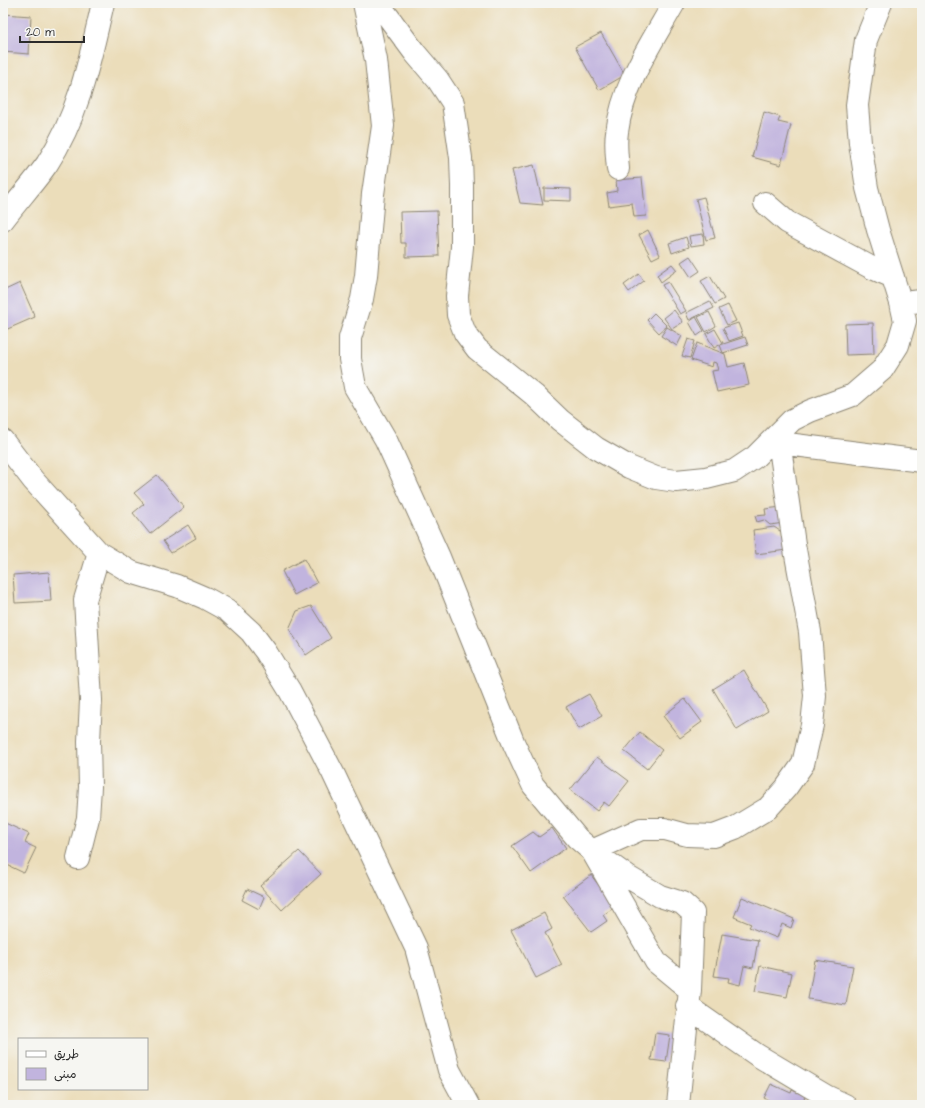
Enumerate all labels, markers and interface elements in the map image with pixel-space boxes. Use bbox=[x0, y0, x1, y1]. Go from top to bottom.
scale bar bbox=[20, 18, 84, 44]
text: 20 m bbox=[26, 24, 55, 41]
legend bbox=[18, 1038, 148, 1090]
text: طريق bbox=[54, 1046, 79, 1063]
text: مبنى bbox=[54, 1066, 77, 1083]

